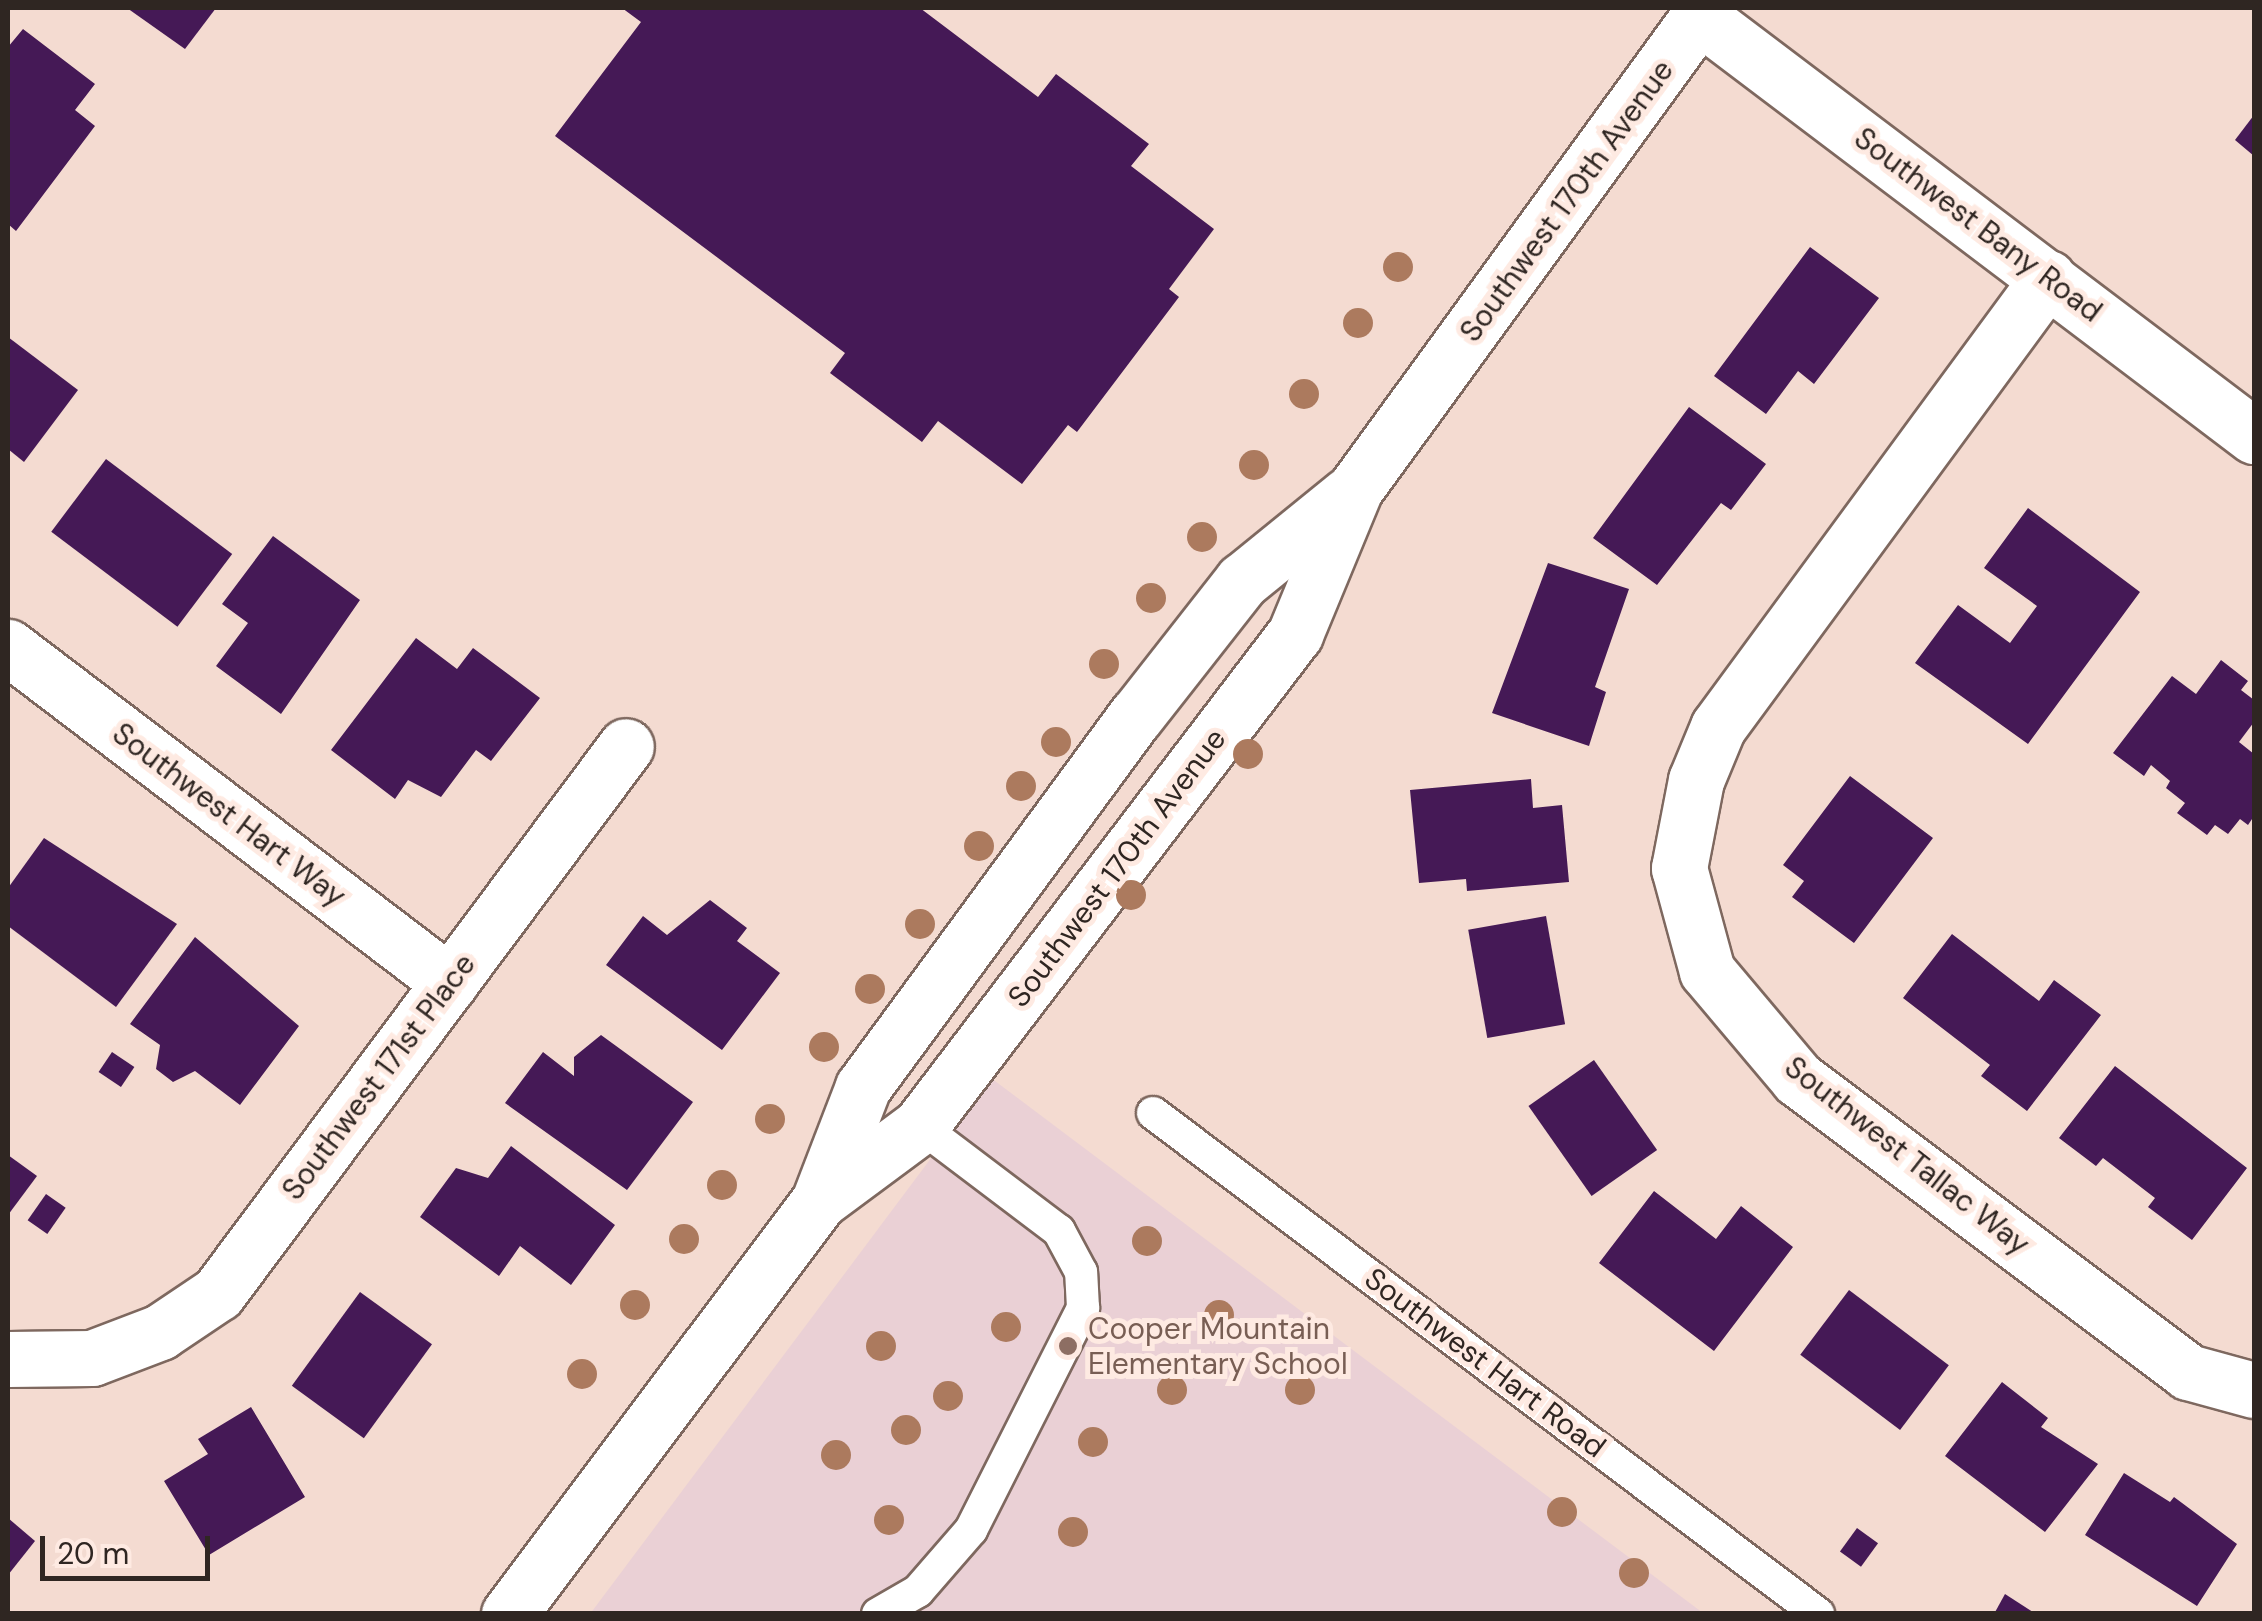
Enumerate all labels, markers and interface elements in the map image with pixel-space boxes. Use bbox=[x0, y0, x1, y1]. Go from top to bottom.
street label: Southwest 170th Avenue bbox=[1453, 53, 1681, 349]
street label: Southwest Bany Road bbox=[1847, 120, 2109, 330]
street label: Southwest Hart Way bbox=[105, 716, 353, 914]
street label: Southwest 170th Avenue bbox=[1001, 722, 1233, 1014]
street label: Southwest 171st Place bbox=[275, 947, 483, 1207]
street label: Southwest Tallac Way bbox=[1777, 1049, 2037, 1263]
street label: Southwest Hart Road bbox=[1357, 1261, 1613, 1465]
place label: Cooper Mountain Elementary School bbox=[1088, 1311, 1348, 1382]
marker: Cooper Mountain Elementary School bbox=[1057, 1335, 1079, 1357]
scale bar bbox=[45, 1516, 215, 1578]
text: 20 m bbox=[57, 1534, 129, 1573]

